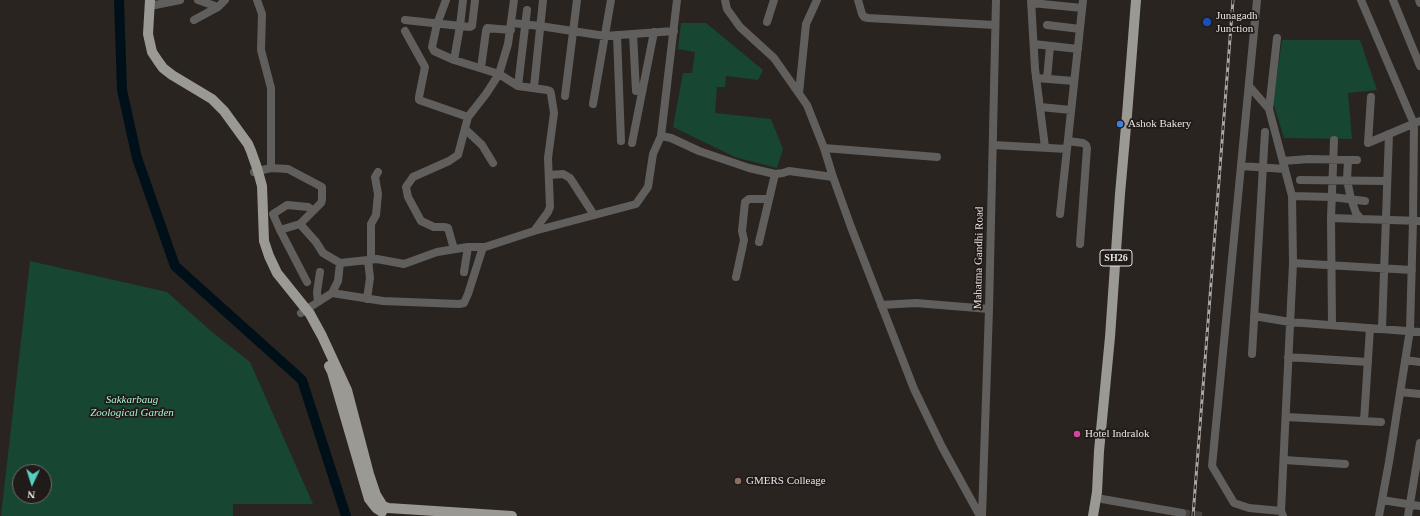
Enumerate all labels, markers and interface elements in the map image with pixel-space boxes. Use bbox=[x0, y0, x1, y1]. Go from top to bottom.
place label: Junagadh Junction bbox=[1216, 9, 1258, 35]
marker: Junagadh Junction bbox=[1201, 16, 1213, 28]
place label: Ashok Bakery bbox=[1128, 117, 1191, 131]
marker: Ashok Bakery bbox=[1115, 119, 1125, 129]
street label: Mahatma Gandhi Road bbox=[972, 207, 986, 309]
road number: SH26 bbox=[1100, 250, 1132, 266]
park label: Sakkarbaug Zoological Garden bbox=[90, 393, 174, 419]
place label: Hotel Indralok bbox=[1085, 427, 1149, 441]
marker: Hotel Indralok bbox=[1072, 429, 1082, 439]
north arrow bbox=[12, 464, 52, 504]
place label: GMERS Colleage bbox=[746, 474, 826, 488]
marker: GMERS Colleage bbox=[733, 476, 743, 486]
text: N bbox=[27, 489, 36, 501]

